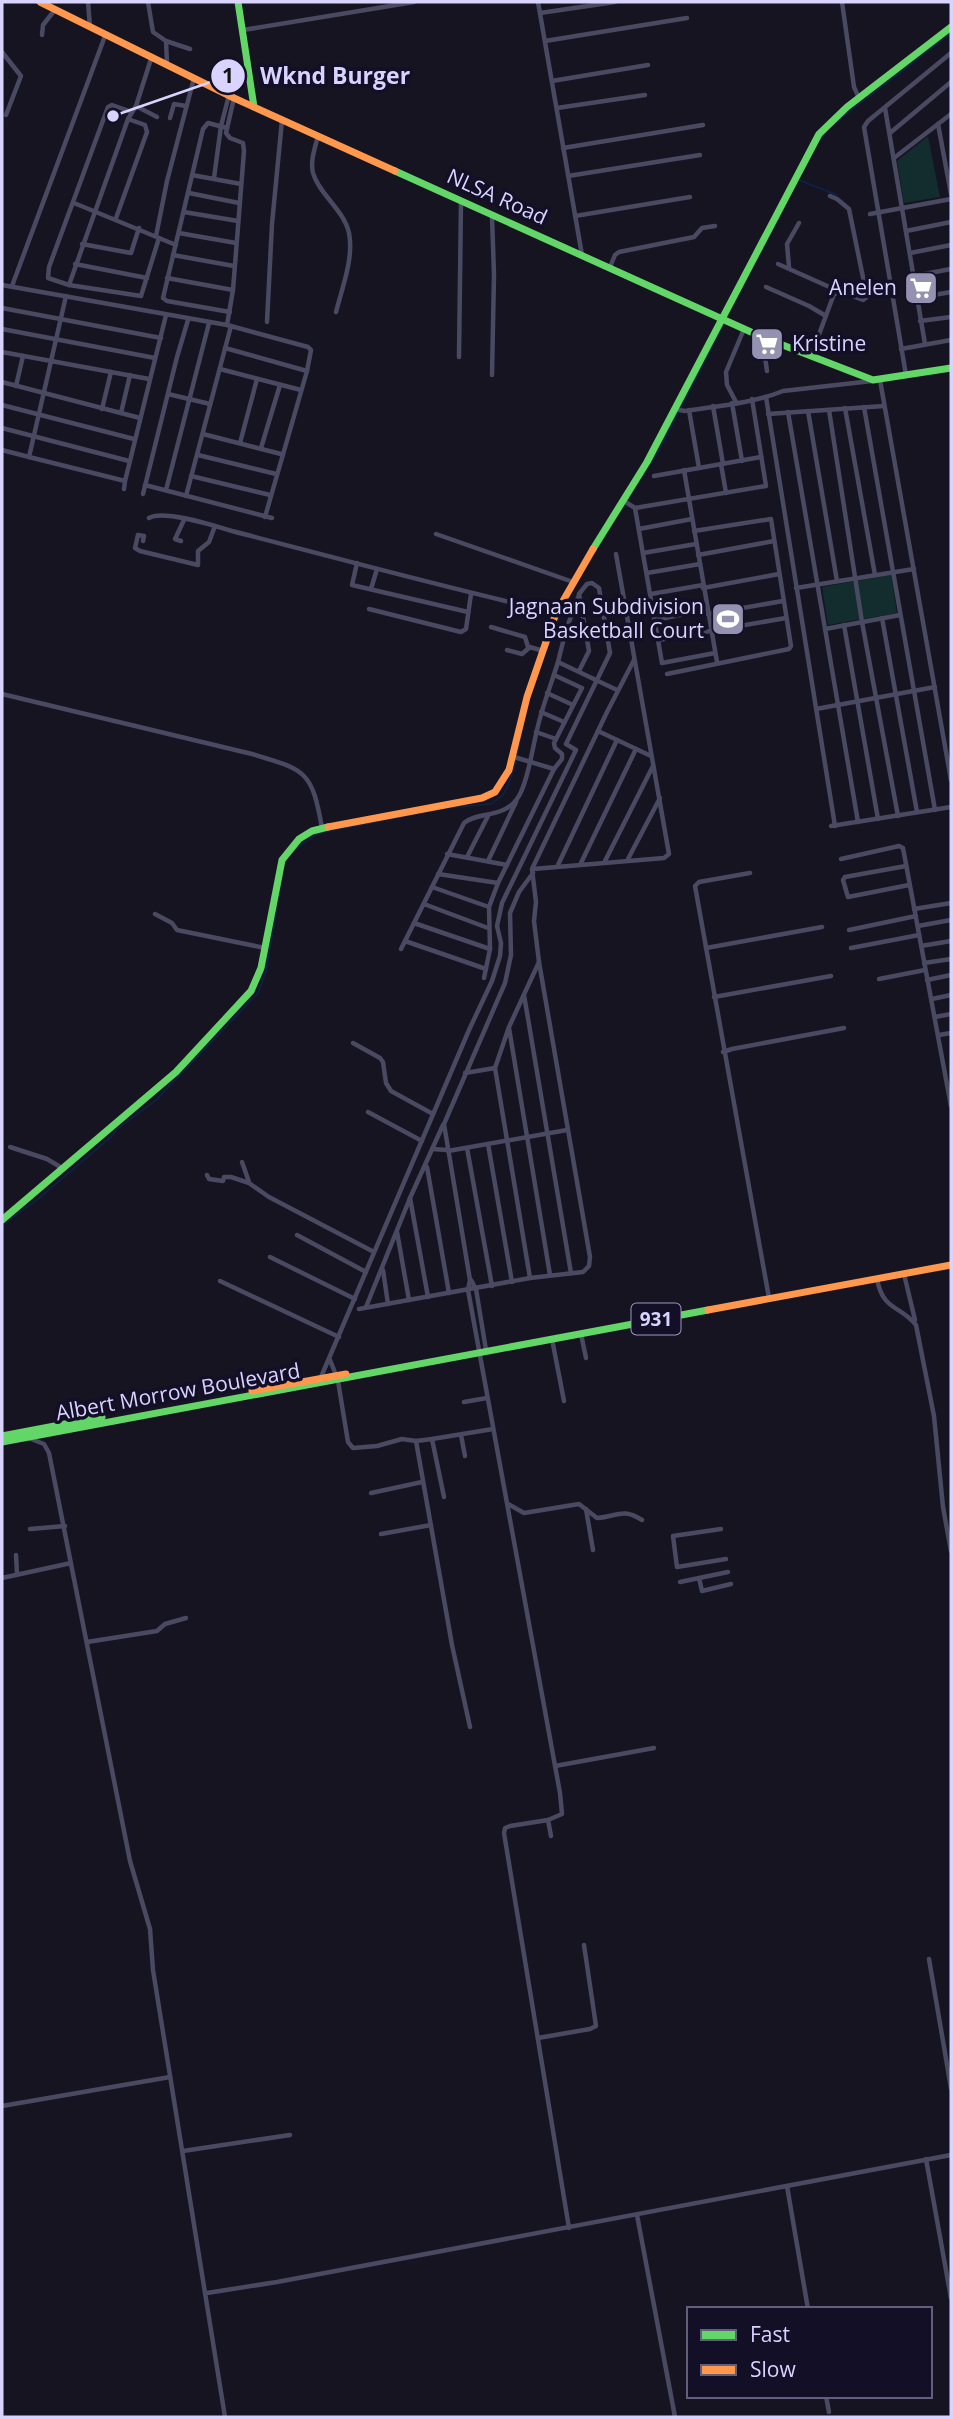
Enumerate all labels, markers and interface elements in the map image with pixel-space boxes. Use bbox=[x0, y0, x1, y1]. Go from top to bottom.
callout: Wknd Burger bbox=[211, 54, 424, 98]
text: Wknd Burger bbox=[260, 59, 410, 91]
text: 1 bbox=[222, 61, 234, 89]
street label: NLSA Road bbox=[443, 162, 552, 231]
supermarket icon: Anelen bbox=[902, 269, 940, 307]
place label: Anelen bbox=[829, 273, 897, 301]
supermarket icon: Kristine bbox=[748, 325, 786, 363]
place label: Kristine bbox=[792, 329, 866, 357]
place label: Jagnaan Subdivision Basketball Court bbox=[507, 592, 704, 644]
sports icon: Jagnaan Subdivision Basketball Court bbox=[709, 600, 747, 638]
road number: 931 bbox=[632, 1303, 680, 1334]
street label: Albert Morrow Boulevard bbox=[53, 1356, 302, 1426]
legend bbox=[687, 2307, 932, 2398]
text: Fast bbox=[750, 2320, 790, 2348]
text: Slow bbox=[750, 2355, 796, 2383]

